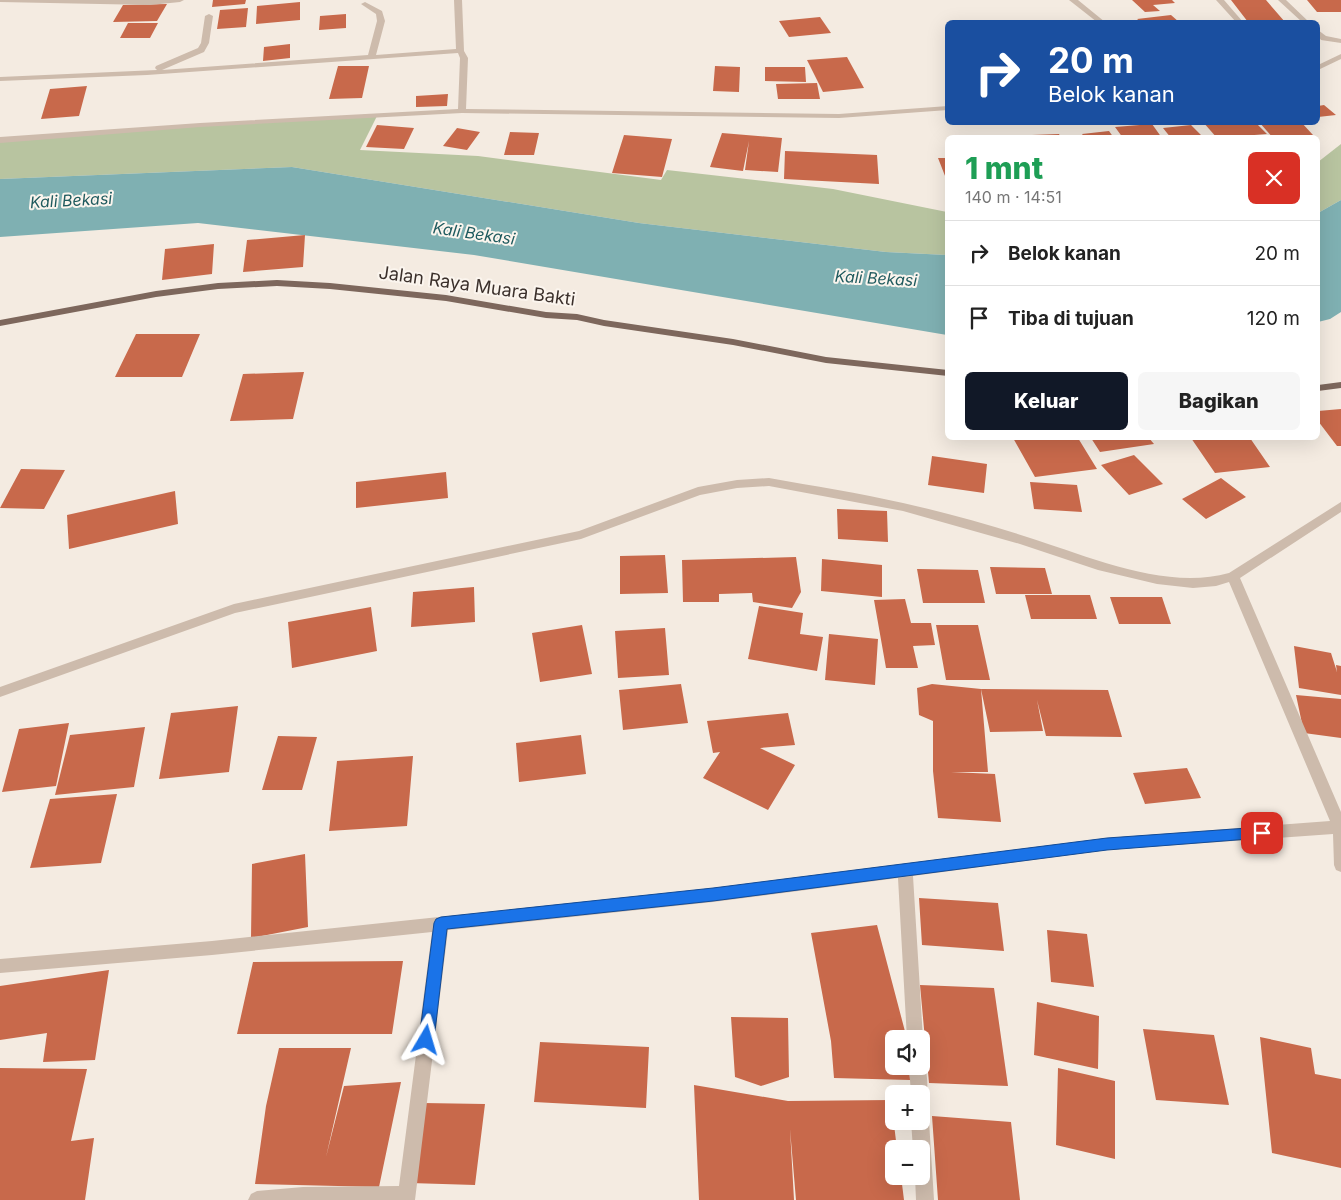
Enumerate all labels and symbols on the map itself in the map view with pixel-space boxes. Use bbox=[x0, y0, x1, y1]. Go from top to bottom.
water label: Kali Bekasi bbox=[29, 188, 114, 212]
water label: Kali Bekasi bbox=[432, 217, 517, 249]
street label: Jalan Raya Muara Bakti bbox=[378, 261, 577, 310]
water label: Kali Bekasi bbox=[834, 266, 919, 290]
pin bbox=[1241, 812, 1283, 854]
position arrow bbox=[399, 1013, 451, 1065]

